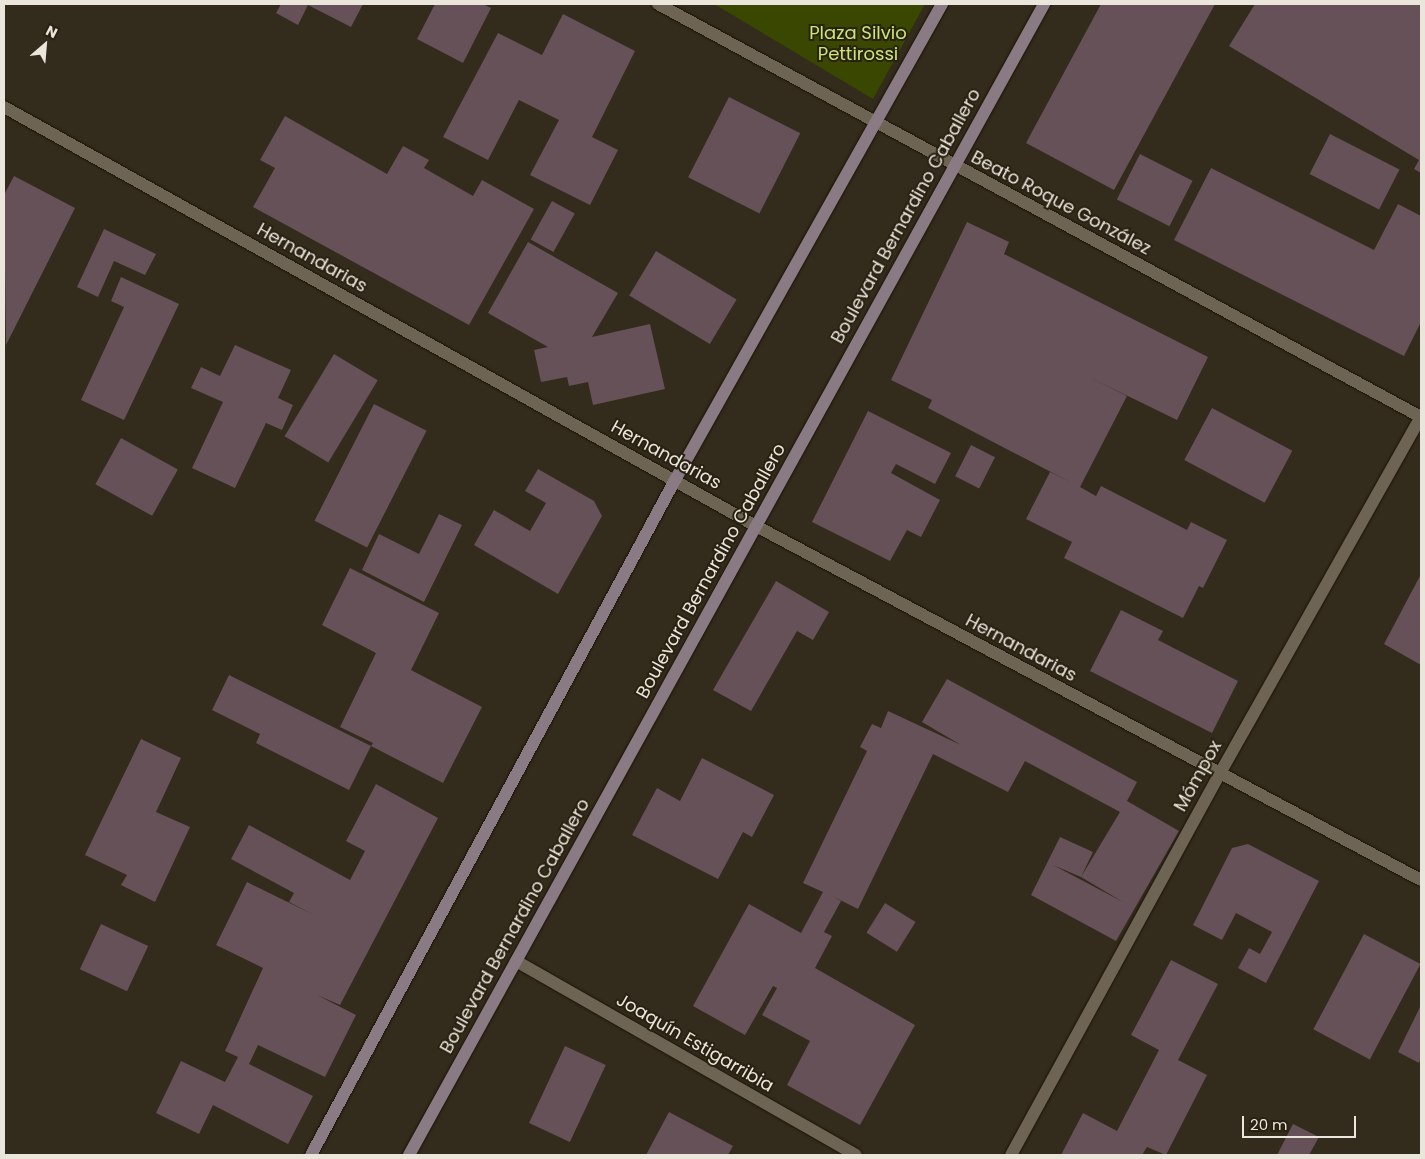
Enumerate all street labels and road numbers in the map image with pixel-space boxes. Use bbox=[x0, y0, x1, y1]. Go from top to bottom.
street label: Boulevard Bernardino Caballero bbox=[827, 85, 985, 347]
street label: Beato Roque González bbox=[967, 146, 1155, 260]
street label: Hernandarias bbox=[253, 219, 371, 297]
street label: Hernandarias bbox=[607, 416, 725, 494]
street label: Boulevard Bernardino Caballero bbox=[632, 440, 790, 702]
street label: Hernandarias bbox=[962, 610, 1080, 686]
street label: Mómpox bbox=[1170, 737, 1226, 815]
street label: Boulevard Bernardino Caballero bbox=[436, 795, 594, 1057]
street label: Joaquín Estigarribia bbox=[612, 989, 778, 1097]

